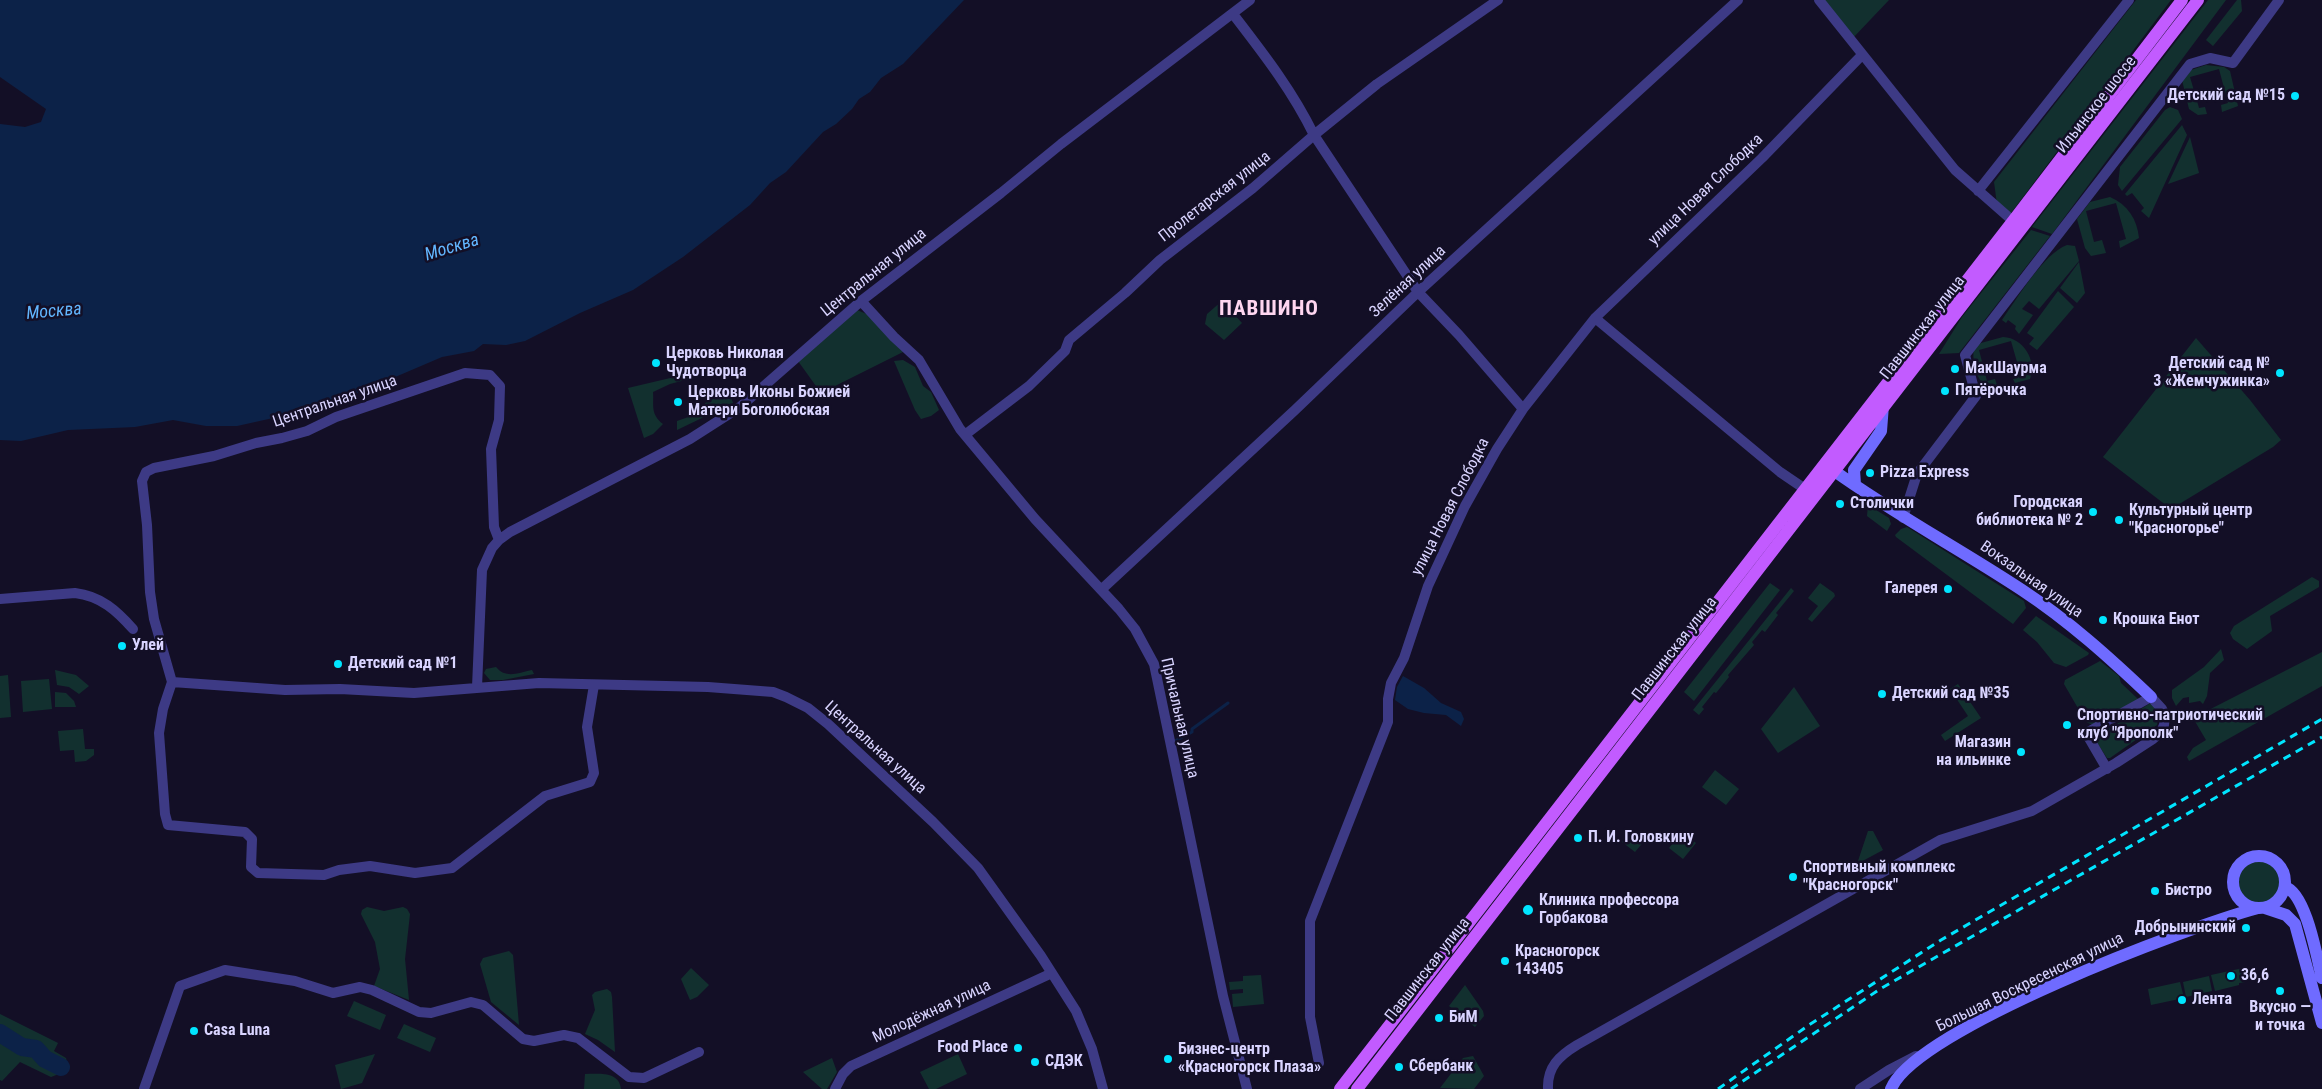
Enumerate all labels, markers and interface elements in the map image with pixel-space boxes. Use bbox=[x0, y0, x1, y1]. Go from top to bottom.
street label: Ильинское шоссе bbox=[2053, 53, 2141, 157]
place label: Детский сад №15 bbox=[2167, 86, 2285, 106]
marker: Детский сад №15 bbox=[2289, 90, 2301, 102]
street label: улица Новая Слободка bbox=[1645, 130, 1767, 250]
street label: Пролетарская улица bbox=[1155, 147, 1275, 247]
street label: Центральная улица bbox=[817, 225, 931, 321]
water label: Москва bbox=[422, 230, 482, 266]
street label: Зелёная улица bbox=[1366, 242, 1450, 322]
street label: Павшинская улица bbox=[1877, 272, 1969, 384]
district label: ПАВШИНО bbox=[1218, 297, 1320, 323]
water label: Москва bbox=[25, 299, 83, 325]
place label: Церковь Николая Чудотворца bbox=[666, 344, 784, 382]
place label: Детский сад № 3 «Жемчужинка» bbox=[2153, 354, 2270, 392]
marker: Церковь Николая Чудотворца bbox=[650, 357, 662, 369]
place label: МакШаурма bbox=[1965, 359, 2047, 379]
marker: МакШаурма bbox=[1949, 363, 1961, 375]
marker: Детский сад № 3 «Жемчужинка» bbox=[2274, 367, 2286, 379]
street label: Центральная улица bbox=[270, 372, 400, 432]
place label: Пятёрочка bbox=[1955, 381, 2026, 401]
place label: Церковь Иконы Божией Матери Боголюбская bbox=[688, 383, 850, 421]
marker: Пятёрочка bbox=[1939, 385, 1951, 397]
marker: Церковь Иконы Божией Матери Боголюбская bbox=[672, 396, 684, 408]
street label: улица Новая Слободка bbox=[1408, 435, 1494, 579]
place label: Pizza Express bbox=[1880, 463, 1969, 483]
marker: Pizza Express bbox=[1864, 467, 1876, 479]
place label: Городская библиотека № 2 bbox=[1976, 493, 2083, 531]
place label: Столички bbox=[1850, 494, 1914, 514]
marker: Столички bbox=[1834, 498, 1846, 510]
place label: Культурный центр "Красногорье" bbox=[2129, 501, 2253, 539]
marker: Городская библиотека № 2 bbox=[2087, 506, 2099, 518]
marker: Культурный центр "Красногорье" bbox=[2113, 514, 2125, 526]
street label: Вокзальная улица bbox=[1976, 537, 2086, 623]
place label: Галерея bbox=[1885, 579, 1938, 599]
marker: Галерея bbox=[1942, 583, 1954, 595]
street label: Павшинская улица bbox=[1629, 593, 1721, 705]
place label: Крошка Енот bbox=[2113, 610, 2200, 630]
marker: Крошка Енот bbox=[2097, 614, 2109, 626]
place label: Улей bbox=[132, 636, 164, 656]
marker: Улей bbox=[116, 640, 128, 652]
place label: Детский сад №1 bbox=[348, 654, 458, 674]
street label: Причальная улица bbox=[1156, 656, 1202, 780]
marker: Детский сад №1 bbox=[332, 658, 344, 670]
place label: Детский сад №35 bbox=[1892, 684, 2010, 704]
marker: Детский сад №35 bbox=[1876, 688, 1888, 700]
street label: Центральная улица bbox=[820, 697, 930, 799]
place label: Спортивно-патриотический клуб "Ярополк" bbox=[2077, 706, 2263, 744]
marker: Спортивно-патриотический клуб "Ярополк" bbox=[2061, 719, 2073, 731]
place label: Магазин на ильинке bbox=[1936, 733, 2011, 771]
marker: Магазин на ильинке bbox=[2015, 746, 2027, 758]
place label: П. И. Головкину bbox=[1588, 828, 1694, 848]
marker: П. И. Головкину bbox=[1572, 832, 1584, 844]
place label: Спортивный комплекс "Красногорск" bbox=[1803, 858, 1955, 896]
marker: Спортивный комплекс "Красногорск" bbox=[1787, 871, 1799, 883]
place label: Бистро bbox=[2165, 881, 2212, 901]
marker: Бистро bbox=[2149, 885, 2161, 897]
place label: Клиника профессора Горбакова bbox=[1539, 891, 1679, 929]
marker: Клиника профессора Горбакова bbox=[1521, 903, 1535, 917]
street label: Павшинская улица bbox=[1382, 914, 1474, 1026]
place label: Добрынинский bbox=[2135, 918, 2236, 938]
marker: Добрынинский bbox=[2240, 922, 2252, 934]
street label: Большая Воскресенская улица bbox=[1933, 929, 2127, 1037]
place label: Красногорск 143405 bbox=[1515, 942, 1600, 980]
marker: Красногорск 143405 bbox=[1499, 955, 1511, 967]
place label: 36,6 bbox=[2241, 966, 2269, 986]
marker: 36,6 bbox=[2225, 970, 2237, 982]
street label: Молодёжная улица bbox=[870, 976, 994, 1048]
marker: Вкусно — и точка bbox=[2274, 985, 2286, 997]
place label: Лента bbox=[2192, 990, 2232, 1010]
marker: Лента bbox=[2176, 994, 2188, 1006]
place label: Вкусно — и точка bbox=[2249, 998, 2311, 1036]
place label: БиМ bbox=[1449, 1008, 1478, 1028]
marker: БиМ bbox=[1433, 1012, 1445, 1024]
place label: Casa Luna bbox=[204, 1021, 270, 1041]
marker: Casa Luna bbox=[188, 1025, 200, 1037]
place label: Food Place bbox=[937, 1038, 1008, 1058]
place label: Бизнес-центр «Красногорск Плаза» bbox=[1178, 1040, 1321, 1078]
marker: Food Place bbox=[1012, 1042, 1024, 1054]
place label: СДЭК bbox=[1045, 1052, 1083, 1072]
marker: Бизнес-центр «Красногорск Плаза» bbox=[1162, 1053, 1174, 1065]
marker: СДЭК bbox=[1029, 1056, 1041, 1068]
place label: Сбербанк bbox=[1409, 1057, 1473, 1077]
marker: Сбербанк bbox=[1393, 1061, 1405, 1073]

